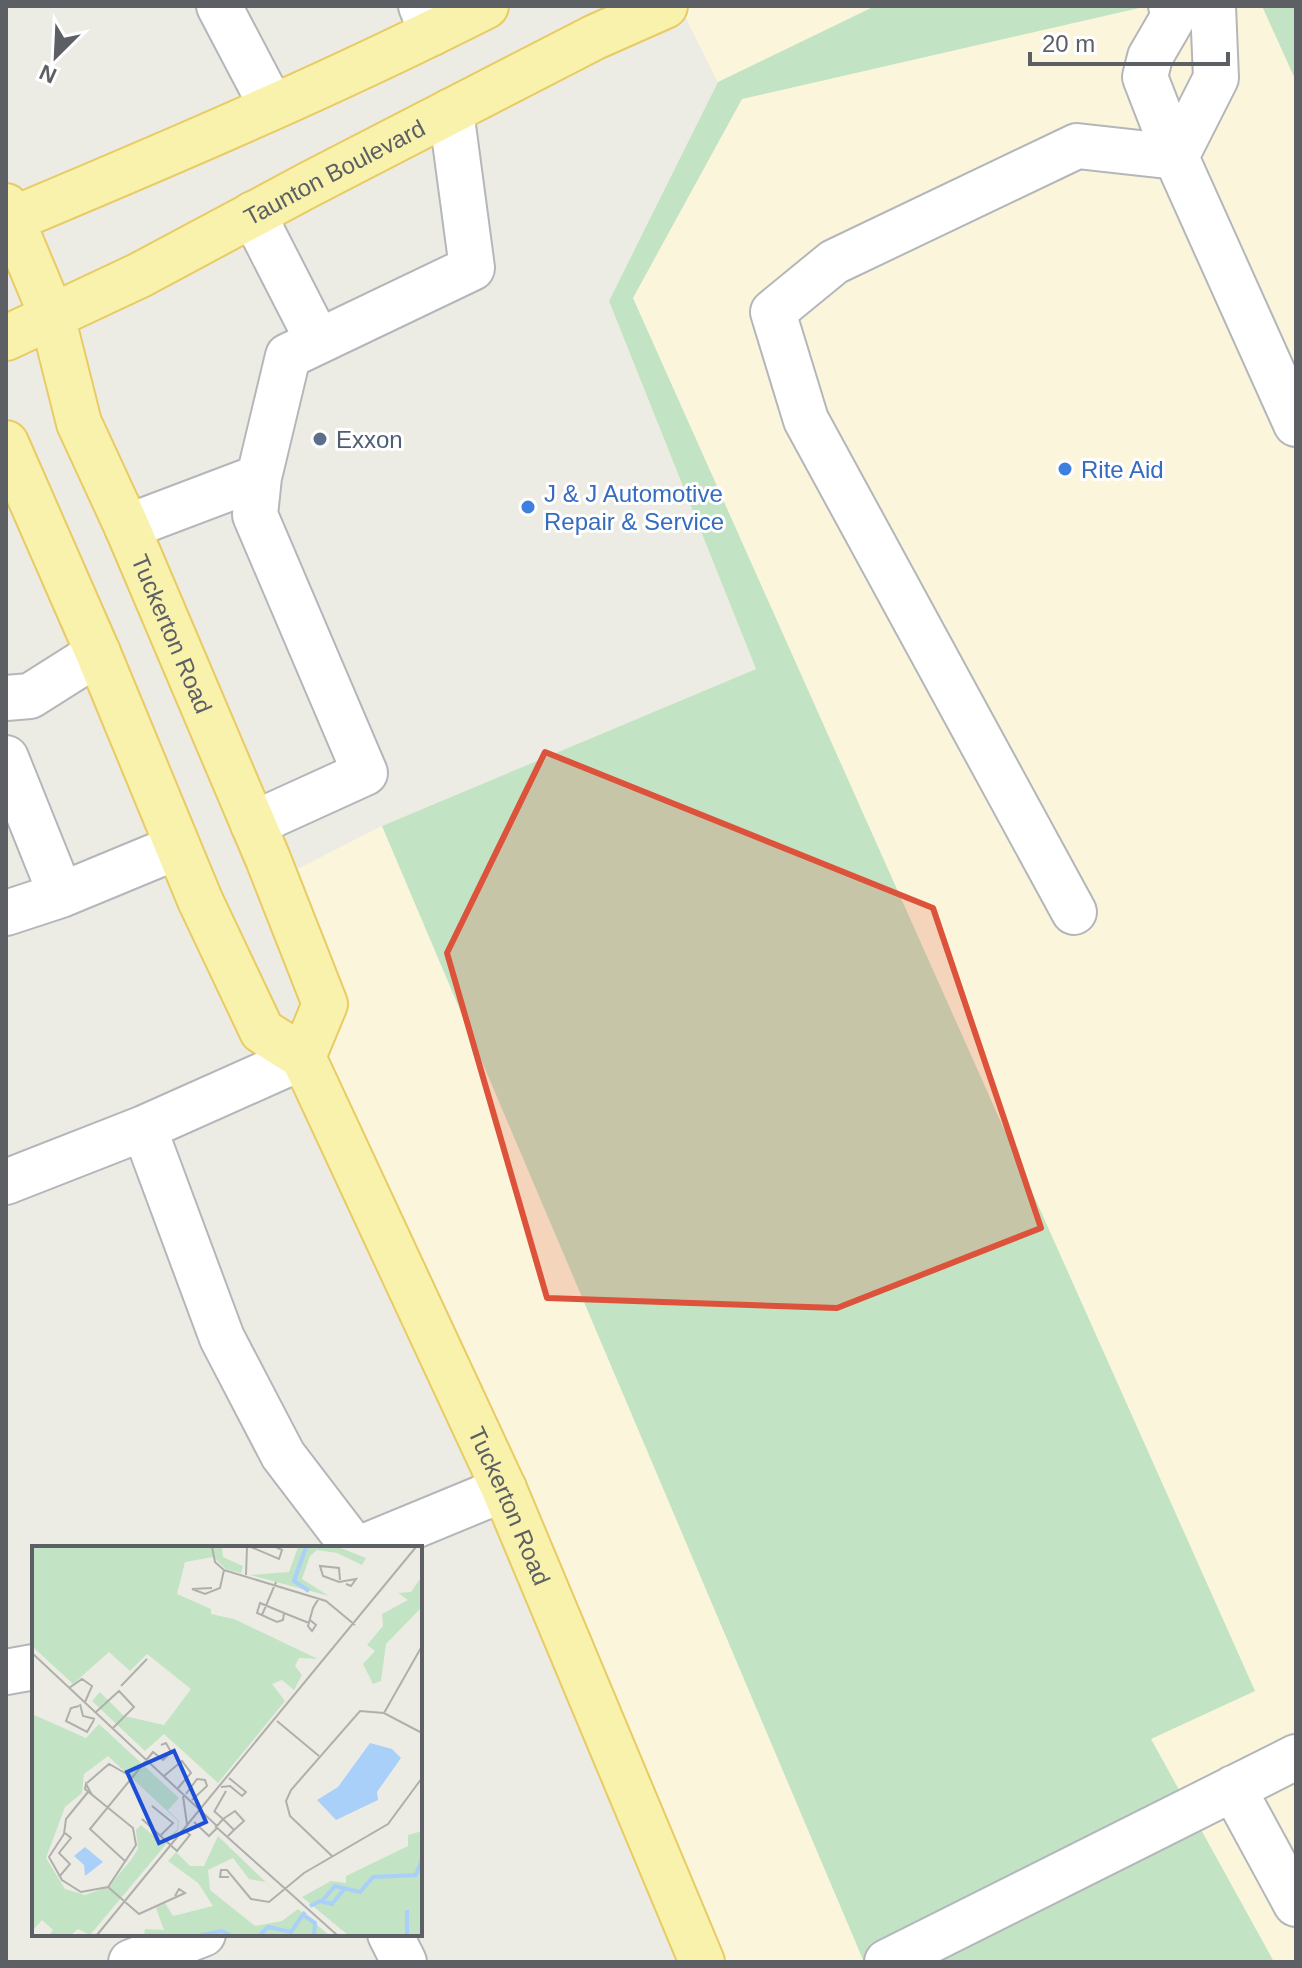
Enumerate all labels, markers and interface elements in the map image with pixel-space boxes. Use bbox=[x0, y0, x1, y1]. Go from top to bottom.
north arrow bbox=[16, 16, 96, 96]
scale bar bbox=[1030, 16, 1228, 66]
text: 20 m bbox=[1042, 30, 1095, 57]
text: N bbox=[36, 59, 60, 88]
street label: Taunton Boulevard bbox=[239, 114, 429, 230]
place label: Exxon bbox=[336, 426, 403, 453]
marker: Exxon bbox=[311, 430, 329, 448]
place label: Rite Aid bbox=[1081, 456, 1164, 483]
marker: Rite Aid bbox=[1056, 460, 1074, 478]
place label: J & J Automotive Repair & Service bbox=[544, 480, 724, 535]
marker: J & J Automotive Repair & Service bbox=[519, 498, 537, 516]
street label: Tuckerton Road bbox=[127, 550, 218, 717]
street label: Tuckerton Road bbox=[463, 1422, 556, 1589]
inset map bbox=[32, 1546, 422, 1936]

